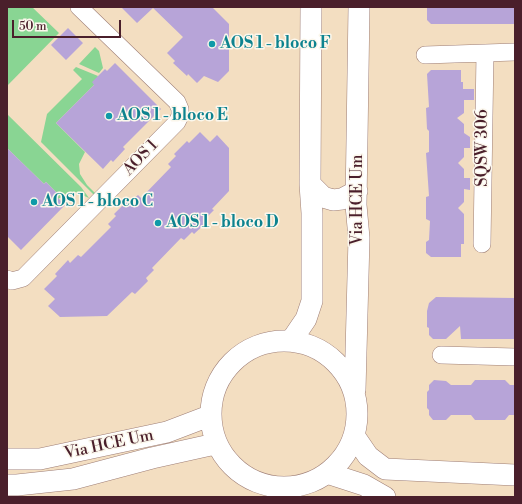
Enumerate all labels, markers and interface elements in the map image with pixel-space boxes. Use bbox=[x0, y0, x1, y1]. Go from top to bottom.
scale bar bbox=[14, 12, 123, 38]
text: 50 m bbox=[19, 19, 47, 34]
place label: AOS 1 - bloco F bbox=[220, 34, 331, 54]
marker: AOS 1 - bloco F bbox=[207, 39, 217, 49]
place label: AOS 1 - bloco E bbox=[117, 106, 228, 126]
street label: SQSW 306 bbox=[473, 109, 493, 187]
marker: AOS 1 - bloco E bbox=[104, 111, 114, 121]
street label: AOS 1 bbox=[119, 136, 163, 180]
street label: Via HCE Um bbox=[348, 155, 368, 245]
place label: AOS 1 - bloco C bbox=[42, 192, 153, 212]
marker: AOS 1 - bloco C bbox=[29, 197, 39, 207]
place label: AOS 1 - bloco D bbox=[166, 213, 279, 233]
marker: AOS 1 - bloco D bbox=[153, 218, 163, 228]
street label: Via HCE Um bbox=[63, 426, 155, 464]

